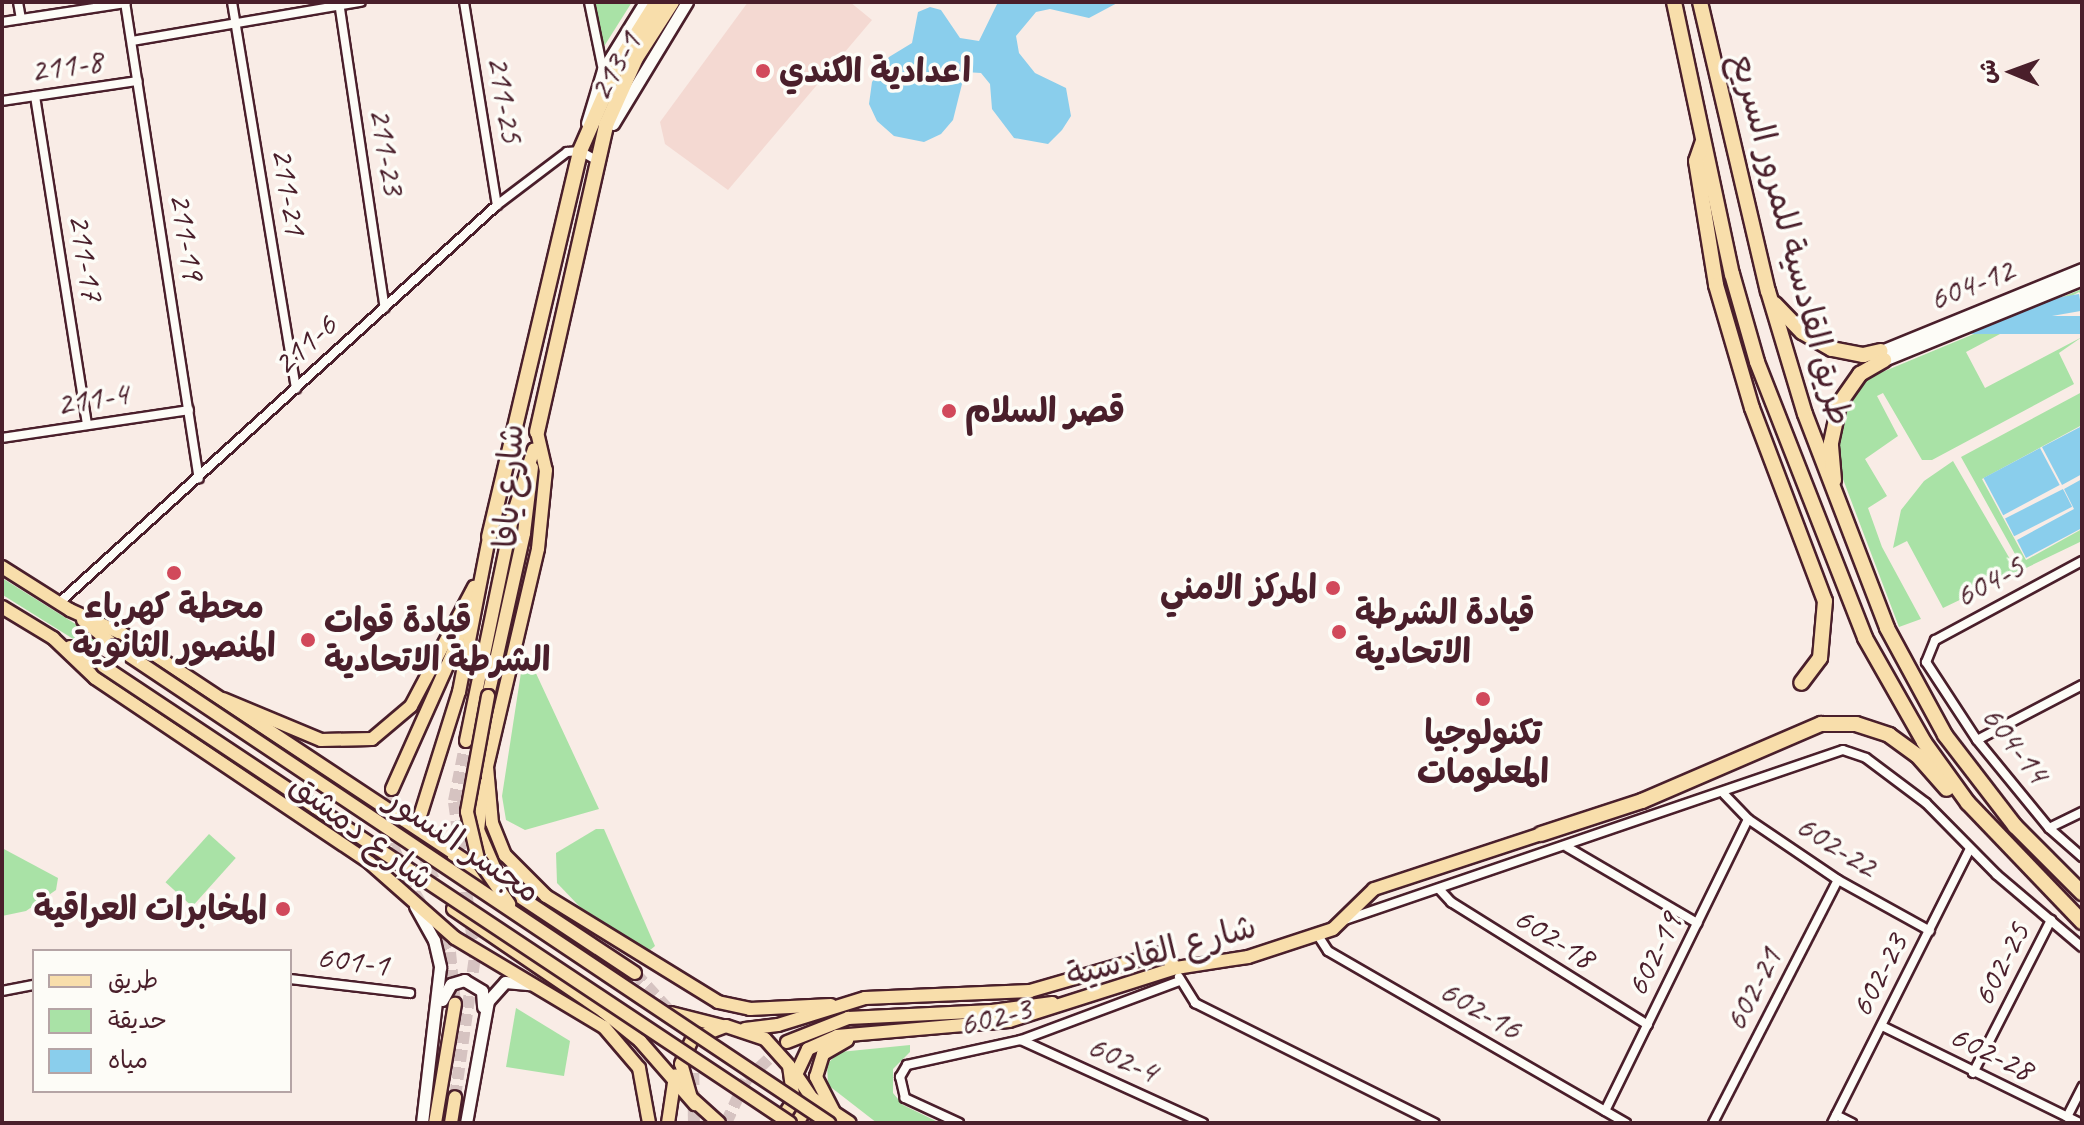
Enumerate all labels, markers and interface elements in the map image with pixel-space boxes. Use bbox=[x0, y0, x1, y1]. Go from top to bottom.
street label: 213-1 bbox=[578, 25, 650, 107]
north arrow bbox=[1972, 32, 2052, 112]
street label: 211-8 bbox=[27, 40, 105, 90]
street label: طريق القادسية للمرور السريع bbox=[1723, 48, 1861, 430]
place label: اعدادية الكندي bbox=[779, 51, 971, 91]
street label: 211-25 bbox=[479, 53, 533, 145]
text: ش bbox=[1974, 59, 2002, 84]
marker: اعدادية الكندي bbox=[754, 62, 772, 80]
street label: 211-23 bbox=[361, 105, 415, 197]
street label: 211-21 bbox=[263, 145, 317, 237]
street label: 211-19 bbox=[161, 190, 215, 282]
street label: 211-17 bbox=[60, 211, 114, 303]
street label: 604-12 bbox=[1923, 249, 2019, 319]
street label: 211-6 bbox=[263, 305, 345, 383]
street label: 211-4 bbox=[53, 372, 131, 424]
place label: قصر السلام bbox=[965, 391, 1125, 431]
marker: قصر السلام bbox=[940, 402, 958, 420]
street label: شارع يافا bbox=[484, 423, 532, 549]
street label: 604-5 bbox=[1948, 546, 2030, 616]
marker: محطة كهرباء المنصور الثانوية bbox=[165, 564, 183, 582]
place label: المركز الامني bbox=[1160, 568, 1317, 608]
marker: المركز الامني bbox=[1324, 579, 1342, 597]
place label: محطة كهرباء المنصور الثانوية bbox=[72, 586, 276, 666]
place label: قيادة الشرطة الاتحادية bbox=[1355, 592, 1535, 672]
place label: قيادة قوات الشرطة الاتحادية bbox=[324, 600, 550, 680]
marker: قيادة الشرطة الاتحادية bbox=[1330, 623, 1348, 641]
marker: قيادة قوات الشرطة الاتحادية bbox=[299, 631, 317, 649]
marker: تكنولوجيا المعلومات bbox=[1474, 690, 1492, 708]
street label: 604-14 bbox=[1973, 697, 2059, 791]
place label: تكنولوجيا المعلومات bbox=[1417, 712, 1549, 792]
street label: شارع دمشق bbox=[282, 764, 442, 898]
street label: مجسر النسور bbox=[379, 779, 549, 911]
street label: 602-22 bbox=[1789, 804, 1885, 886]
place label: المخابرات العراقية bbox=[34, 889, 267, 929]
street label: 602-18 bbox=[1507, 896, 1603, 978]
marker: المخابرات العراقية bbox=[274, 900, 292, 918]
street label: شارع القادسية bbox=[1062, 905, 1260, 995]
street label: 602-19 bbox=[1615, 906, 1691, 1002]
street label: 602-25 bbox=[1962, 916, 2038, 1012]
street label: 602-23 bbox=[1840, 927, 1916, 1023]
street label: 601-1 bbox=[315, 935, 391, 985]
street label: 602-21 bbox=[1714, 941, 1790, 1037]
legend bbox=[32, 949, 292, 1093]
text: طريق bbox=[108, 965, 158, 995]
street label: 602-16 bbox=[1433, 969, 1529, 1049]
street label: 602-3 bbox=[955, 987, 1035, 1045]
text: حديقة bbox=[108, 1005, 167, 1035]
street label: 602-28 bbox=[1944, 1014, 2040, 1090]
street label: 602-4 bbox=[1082, 1025, 1164, 1091]
text: مياه bbox=[108, 1045, 148, 1075]

